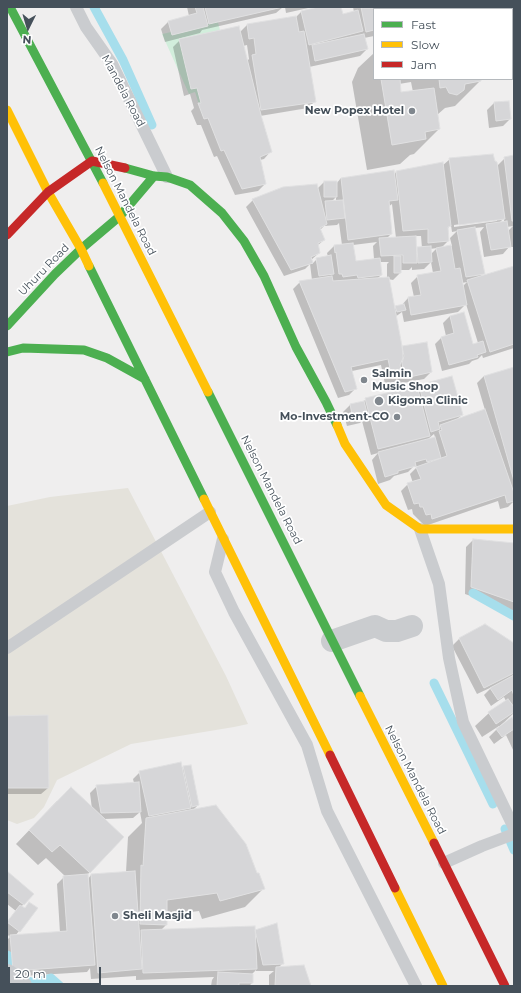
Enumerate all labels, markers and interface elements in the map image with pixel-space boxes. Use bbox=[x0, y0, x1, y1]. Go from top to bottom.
north arrow bbox=[8, 8, 48, 48]
legend bbox=[373, 8, 513, 80]
text: Fast bbox=[411, 17, 436, 32]
text: N bbox=[22, 33, 32, 47]
text: Slow bbox=[411, 37, 440, 52]
street label: Mandela Road bbox=[98, 53, 148, 129]
text: Jam bbox=[411, 57, 437, 72]
place label: New Popex Hotel bbox=[305, 104, 404, 118]
marker: New Popex Hotel bbox=[407, 106, 417, 116]
street label: Nelson Mandela Road bbox=[92, 144, 158, 258]
street label: Uhuru Road bbox=[16, 241, 72, 299]
place label: Salmin Music Shop bbox=[372, 367, 438, 393]
marker: Salmin Music Shop bbox=[359, 375, 369, 385]
place label: Kigoma Clinic bbox=[388, 394, 468, 408]
marker: Kigoma Clinic bbox=[373, 395, 385, 407]
place label: Mo-Investment-CO bbox=[280, 410, 389, 424]
marker: Mo-Investment-CO bbox=[392, 412, 402, 422]
street label: Nelson Mandela Road bbox=[238, 433, 304, 547]
street label: Nelson Mandela Road bbox=[382, 723, 448, 837]
place label: Sheli Masjid bbox=[123, 909, 192, 923]
marker: Sheli Masjid bbox=[110, 911, 120, 921]
scale bar bbox=[10, 959, 103, 985]
text: 20 m bbox=[15, 966, 46, 981]

